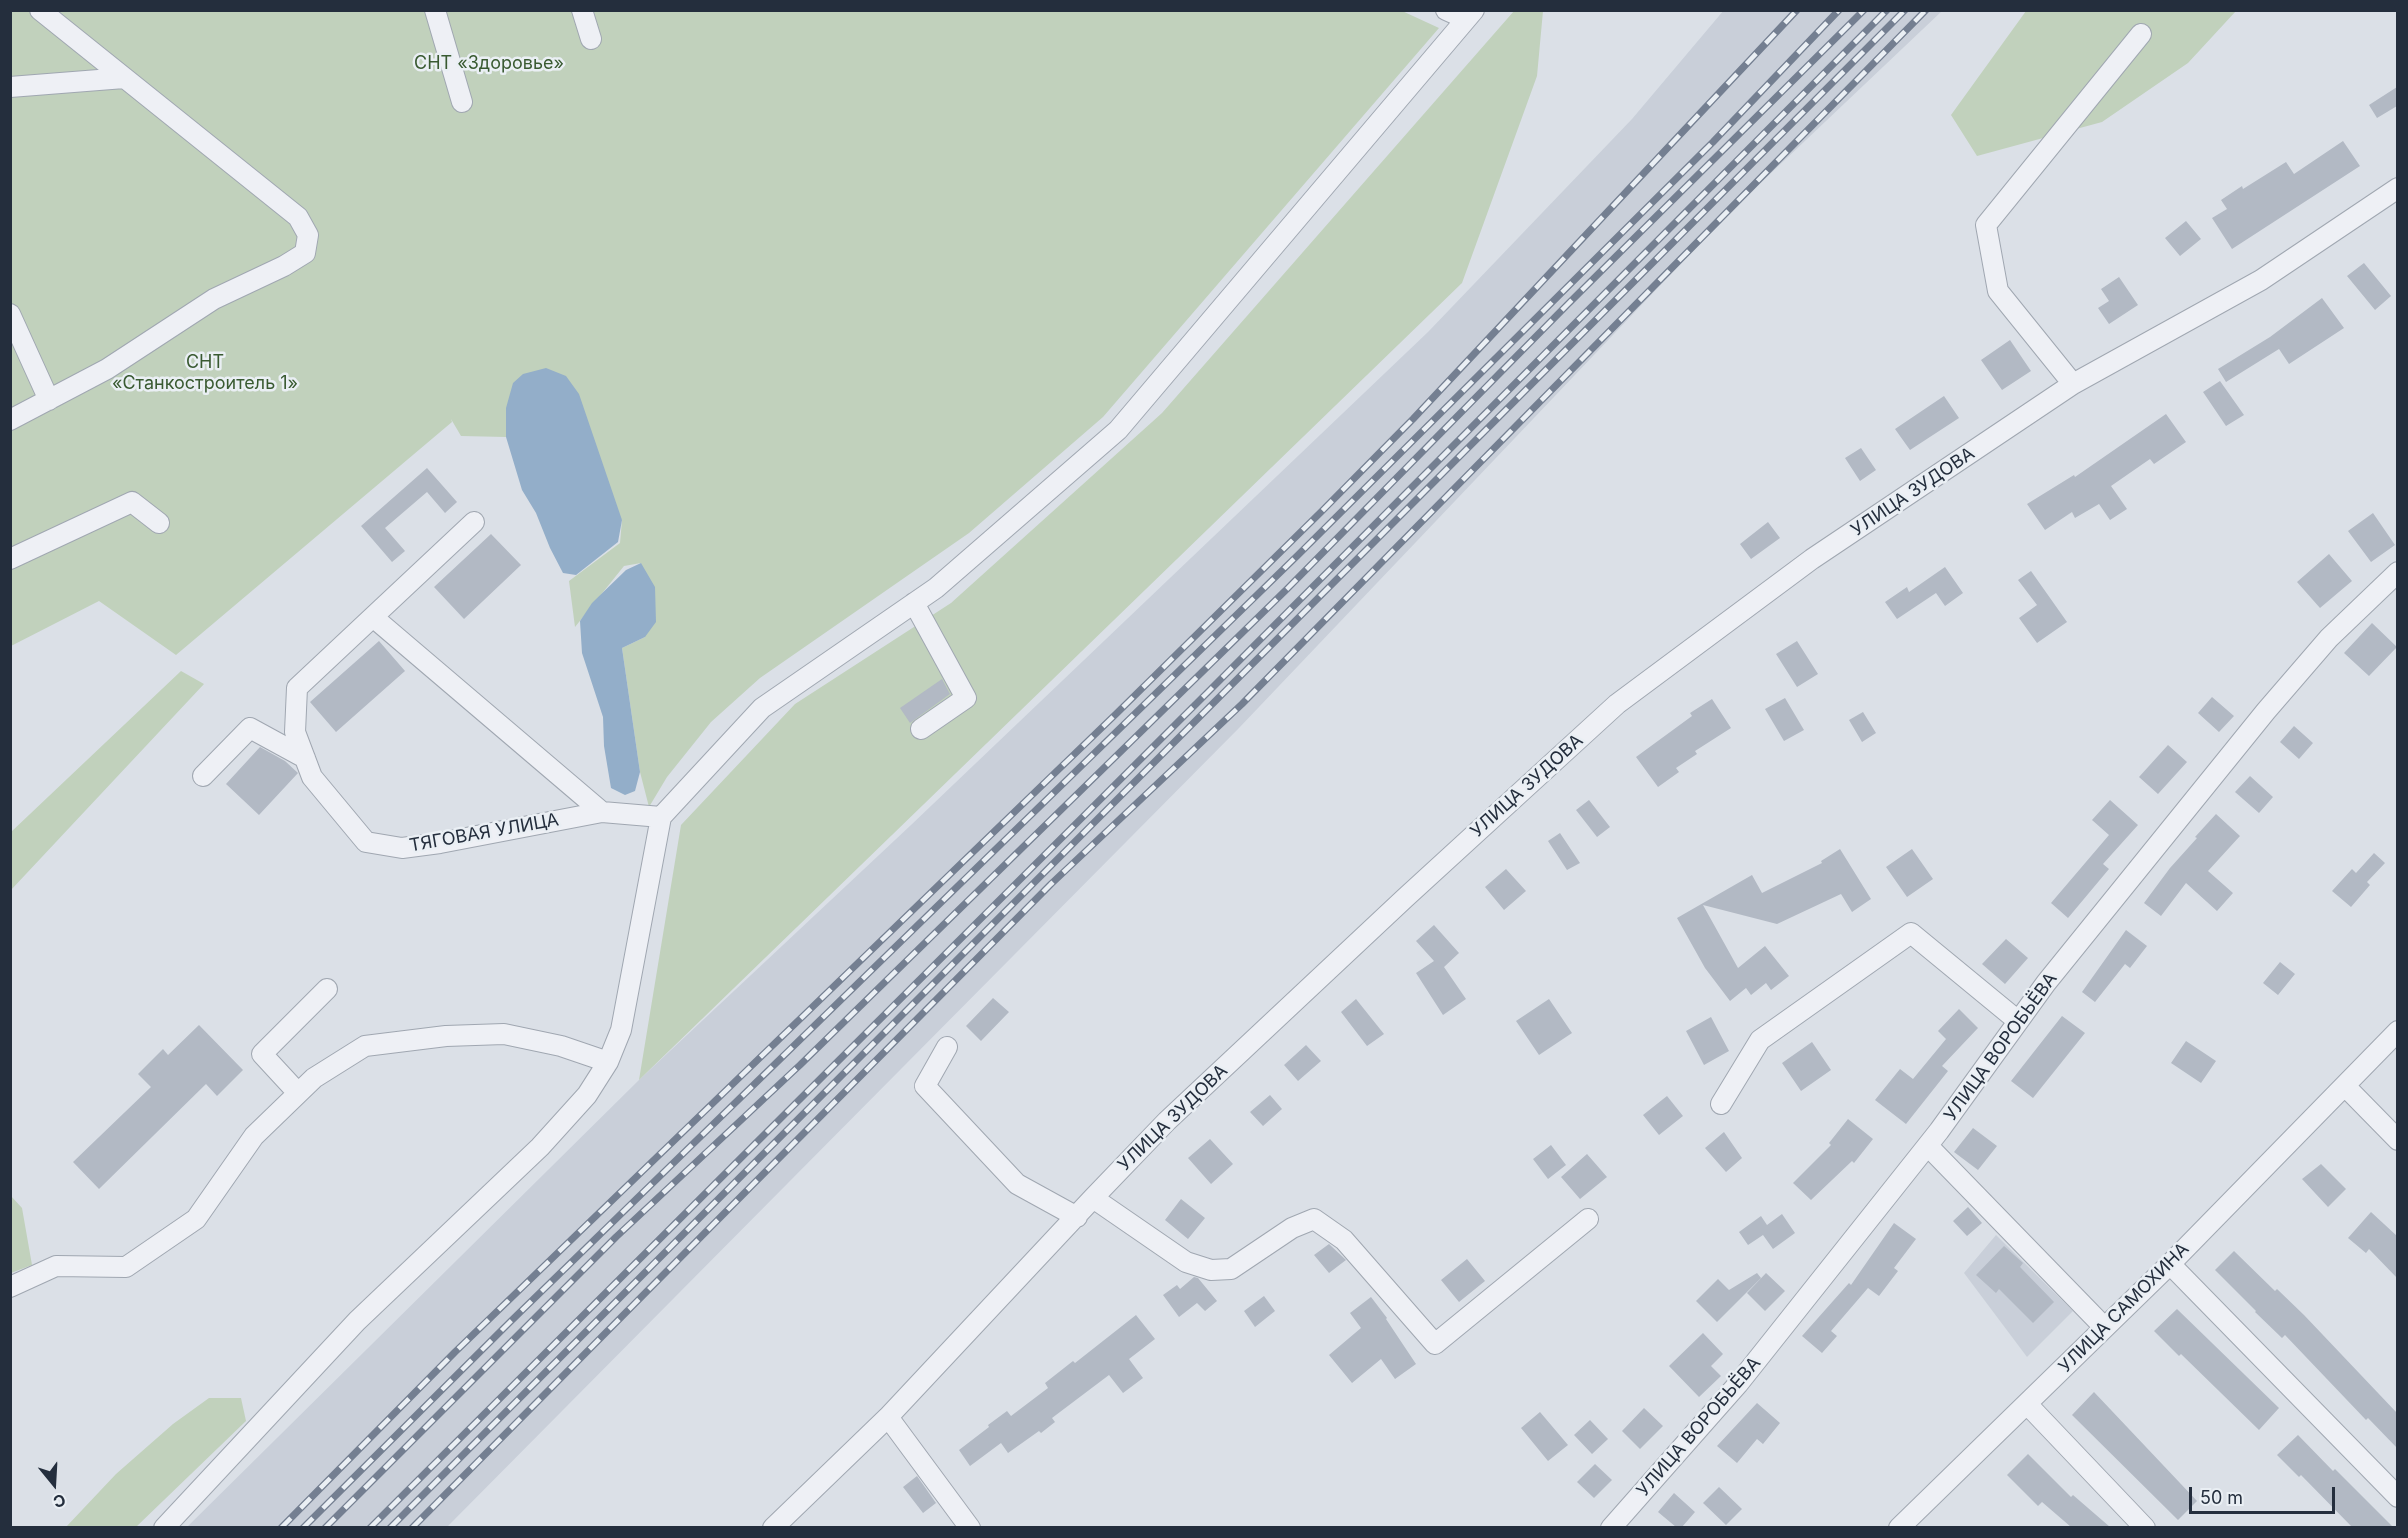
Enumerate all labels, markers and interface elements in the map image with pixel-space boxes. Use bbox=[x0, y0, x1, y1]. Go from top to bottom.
park label: СНТ «Здоровье» bbox=[414, 53, 564, 75]
park label: СНТ «Станкостроитель 1» bbox=[112, 352, 298, 394]
street label: УЛИЦА ЗУДОВА bbox=[1847, 443, 1979, 541]
street label: УЛИЦА ЗУДОВА bbox=[1466, 730, 1588, 842]
street label: ТЯГОВАЯ УЛИЦА bbox=[408, 809, 560, 857]
street label: УЛИЦА ВОРОБЬЁВА bbox=[1940, 969, 2062, 1125]
street label: УЛИЦА ЗУДОВА bbox=[1114, 1060, 1232, 1176]
street label: УЛИЦА САМОХИНА bbox=[2054, 1238, 2194, 1378]
street label: УЛИЦА ВОРОБЬЁВА bbox=[1632, 1353, 1766, 1501]
north arrow bbox=[24, 1454, 84, 1514]
scale bar bbox=[2192, 1475, 2338, 1513]
text: 50 m bbox=[2200, 1487, 2243, 1508]
text: С bbox=[51, 1490, 68, 1512]

